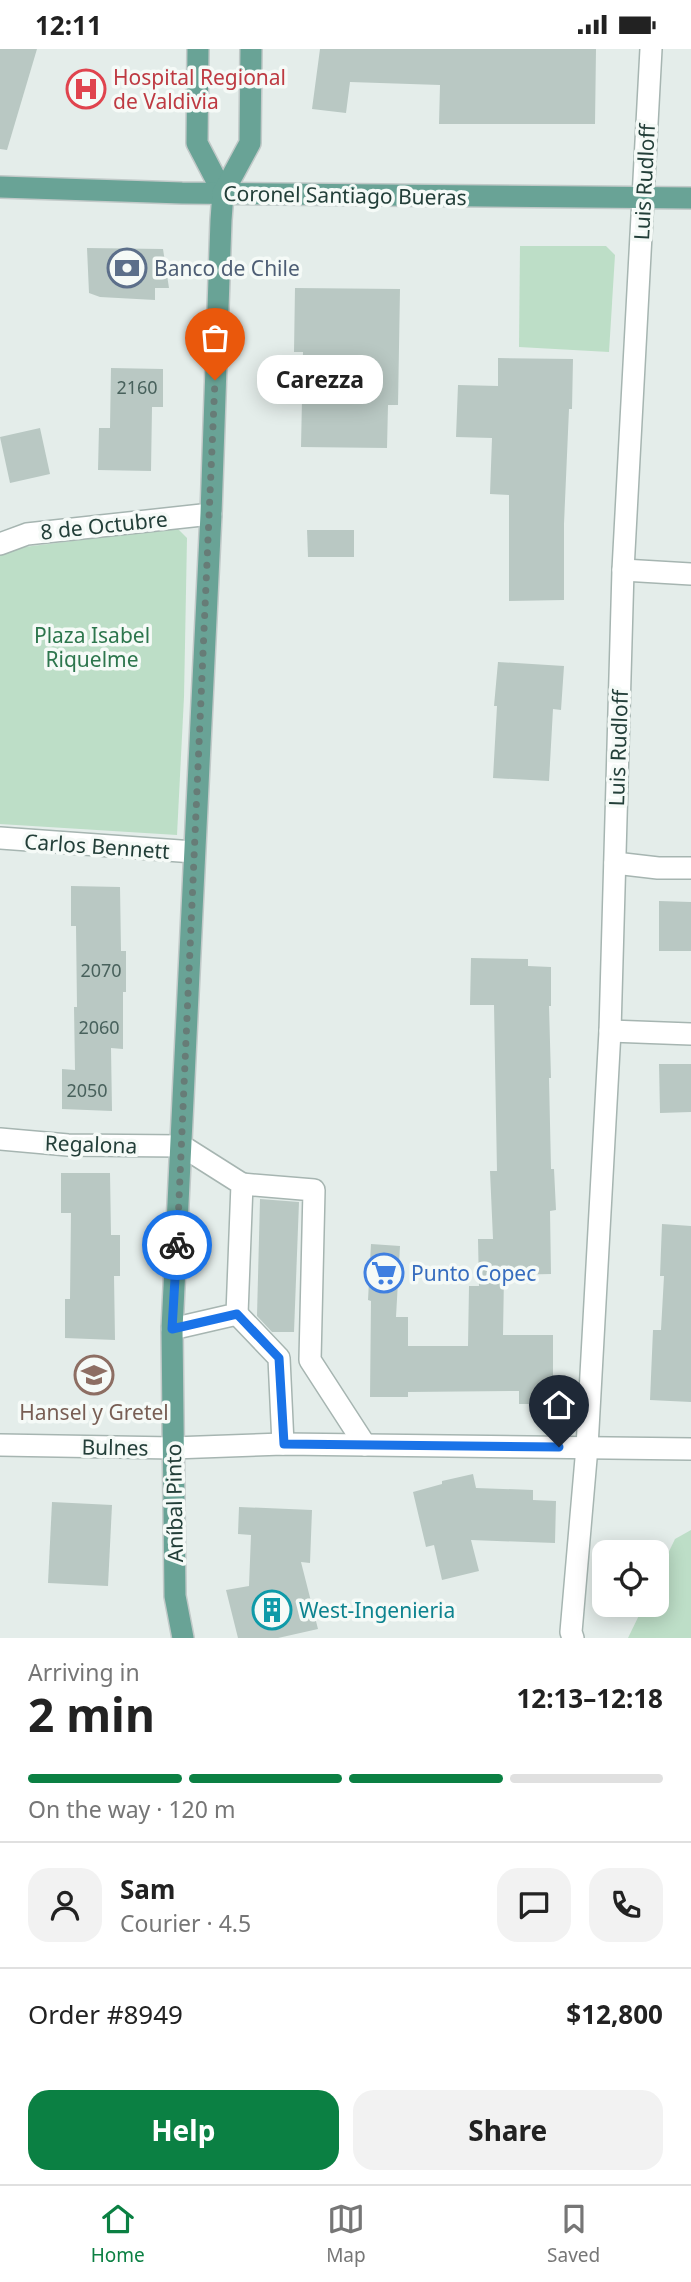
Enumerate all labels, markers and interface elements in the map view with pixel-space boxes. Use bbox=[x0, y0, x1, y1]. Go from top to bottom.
text: 12:11 bbox=[35, 7, 102, 43]
place label: Hospital Regional de Valdivia bbox=[113, 63, 286, 115]
hospital icon: Hospital Regional de Valdivia bbox=[65, 68, 107, 110]
street label: Luis Rudloff bbox=[627, 122, 661, 241]
street label: Coronel Santiago Bueras bbox=[223, 179, 467, 211]
bank icon: Banco de Chile bbox=[106, 247, 148, 289]
place label: Banco de Chile bbox=[154, 254, 300, 282]
pin bbox=[185, 308, 245, 380]
icon: bag bbox=[196, 319, 234, 357]
callout: Carezza bbox=[257, 355, 383, 405]
text: Carezza bbox=[276, 363, 364, 395]
house number: 2160 bbox=[116, 375, 158, 399]
street label: 8 de Octubre bbox=[39, 504, 169, 546]
park label: Plaza Isabel Riquelme bbox=[34, 621, 150, 673]
street label: Luis Rudloff bbox=[602, 688, 634, 807]
street label: Carlos Bennett bbox=[23, 827, 171, 865]
house number: 2070 bbox=[80, 958, 122, 982]
house number: 2060 bbox=[78, 1015, 120, 1039]
house number: 2050 bbox=[66, 1078, 108, 1102]
street label: Regalona bbox=[44, 1128, 138, 1160]
courier bbox=[142, 1210, 212, 1280]
icon: bike bbox=[158, 1226, 196, 1264]
supermarket icon: Punto Copec bbox=[363, 1252, 405, 1294]
place label: Punto Copec bbox=[411, 1259, 536, 1287]
school or university icon: Hansel y Gretel bbox=[73, 1354, 115, 1396]
pin bbox=[529, 1375, 589, 1447]
icon: home bbox=[540, 1386, 578, 1424]
place label: Hansel y Gretel bbox=[19, 1398, 169, 1426]
street label: Bulnes bbox=[81, 1432, 149, 1462]
street label: Aníbal Pinto bbox=[159, 1443, 189, 1563]
map controls bbox=[592, 1540, 669, 1617]
button: locate bbox=[592, 1540, 669, 1617]
building icon: West-Ingenieria bbox=[251, 1589, 293, 1631]
place label: West-Ingenieria bbox=[299, 1596, 455, 1624]
text: Arriving in bbox=[28, 1656, 140, 1688]
text: 12:13–12:18 bbox=[516, 1680, 663, 1716]
text: 2 min bbox=[28, 1683, 155, 1745]
text: On the way · 120 m bbox=[28, 1793, 235, 1825]
button: person bbox=[28, 1868, 102, 1942]
button: chat bbox=[497, 1868, 571, 1942]
button: phone bbox=[589, 1868, 663, 1942]
text: Sam bbox=[120, 1871, 175, 1907]
text: Courier · 4.5 bbox=[120, 1907, 251, 1939]
text: Order #8949 bbox=[28, 1996, 183, 2032]
text: $12,800 bbox=[566, 1996, 663, 2032]
button: Help bbox=[28, 2090, 339, 2170]
button: Share bbox=[353, 2090, 663, 2170]
tab: Home bbox=[91, 2200, 145, 2268]
tab: Map bbox=[326, 2200, 366, 2268]
tab: Saved bbox=[547, 2200, 600, 2268]

